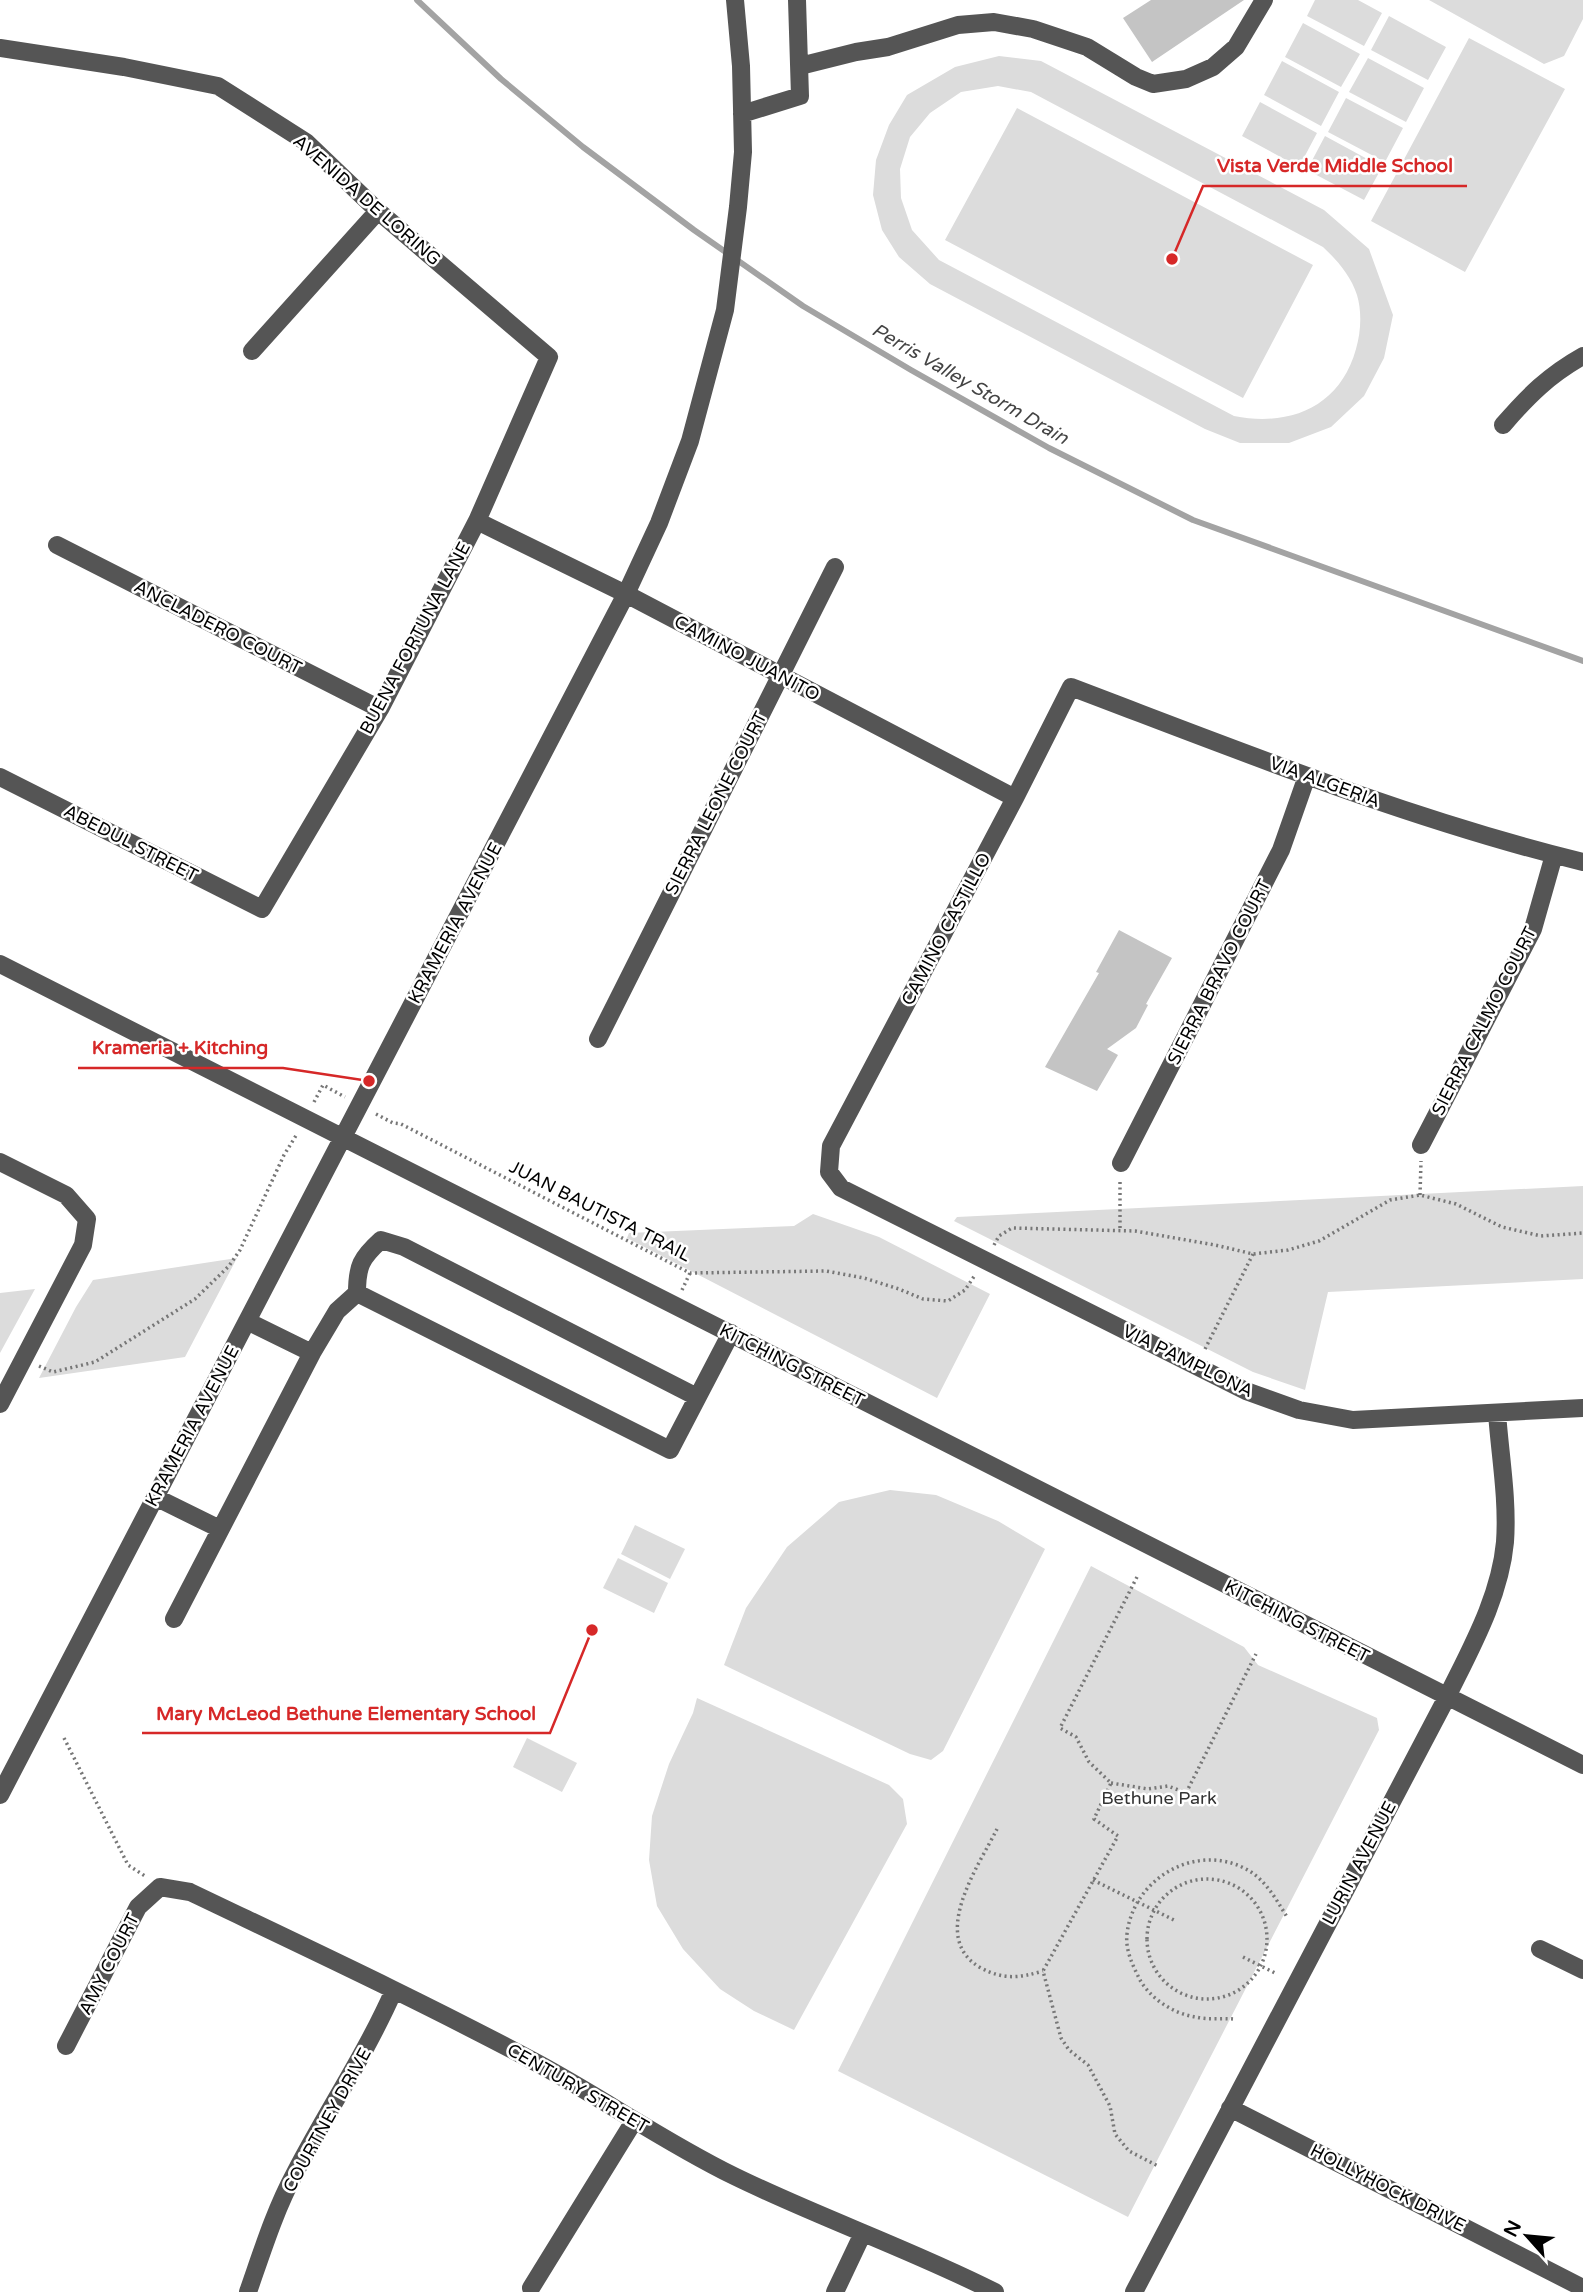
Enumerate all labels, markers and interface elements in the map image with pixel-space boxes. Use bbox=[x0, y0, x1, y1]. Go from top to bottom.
street label: AVENIDA DE LORING bbox=[289, 130, 445, 270]
callout: Vista Verde Middle School bbox=[1203, 146, 1467, 186]
text: Vista Verde Middle School bbox=[1217, 155, 1453, 177]
water label: Perris Valley Storm Drain bbox=[868, 319, 1072, 449]
street label: BUENA FORTUNA LANE bbox=[355, 538, 475, 738]
street label: ANCLADERO COURT bbox=[131, 575, 305, 679]
street label: CAMINO JUANITO bbox=[670, 610, 824, 706]
street label: SIERRA LEONE COURT bbox=[660, 708, 772, 898]
street label: VIA ALGERIA bbox=[1267, 752, 1383, 812]
street label: ABEDUL STREET bbox=[60, 800, 202, 886]
street label: KRAMERIA AVENUE bbox=[403, 839, 507, 1007]
street label: CAMINO CASTILLO bbox=[896, 849, 996, 1009]
street label: SIERRA BRAVO COURT bbox=[1163, 876, 1275, 1068]
street label: SIERRA CALMO COURT bbox=[1427, 923, 1541, 1119]
callout: Krameria + Kitching bbox=[78, 1028, 283, 1068]
text: Krameria + Kitching bbox=[92, 1037, 268, 1060]
street label: JUAN BAUTISTA TRAIL bbox=[506, 1156, 695, 1267]
street label: KITCHING STREET bbox=[716, 1319, 868, 1411]
street label: VIA PAMPLONA bbox=[1119, 1320, 1257, 1402]
street label: KRAMERIA AVENUE bbox=[140, 1342, 244, 1510]
street label: KITCHING STREET bbox=[1221, 1575, 1373, 1667]
callout: Mary McLeod Bethune Elementary School bbox=[142, 1693, 550, 1733]
text: Mary McLeod Bethune Elementary School bbox=[156, 1703, 536, 1726]
park label: Bethune Park bbox=[1101, 1787, 1217, 1809]
street label: LURIN AVENUE bbox=[1317, 1797, 1401, 1929]
street label: AMY COURT bbox=[74, 1909, 144, 2019]
street label: CENTURY STREET bbox=[503, 2038, 653, 2138]
street label: COURTNEY DRIVE bbox=[278, 2044, 376, 2196]
street label: HOLLYHOCK DRIVE bbox=[1306, 2139, 1470, 2237]
north arrow bbox=[1492, 2201, 1562, 2271]
text: N bbox=[1499, 2217, 1526, 2241]

